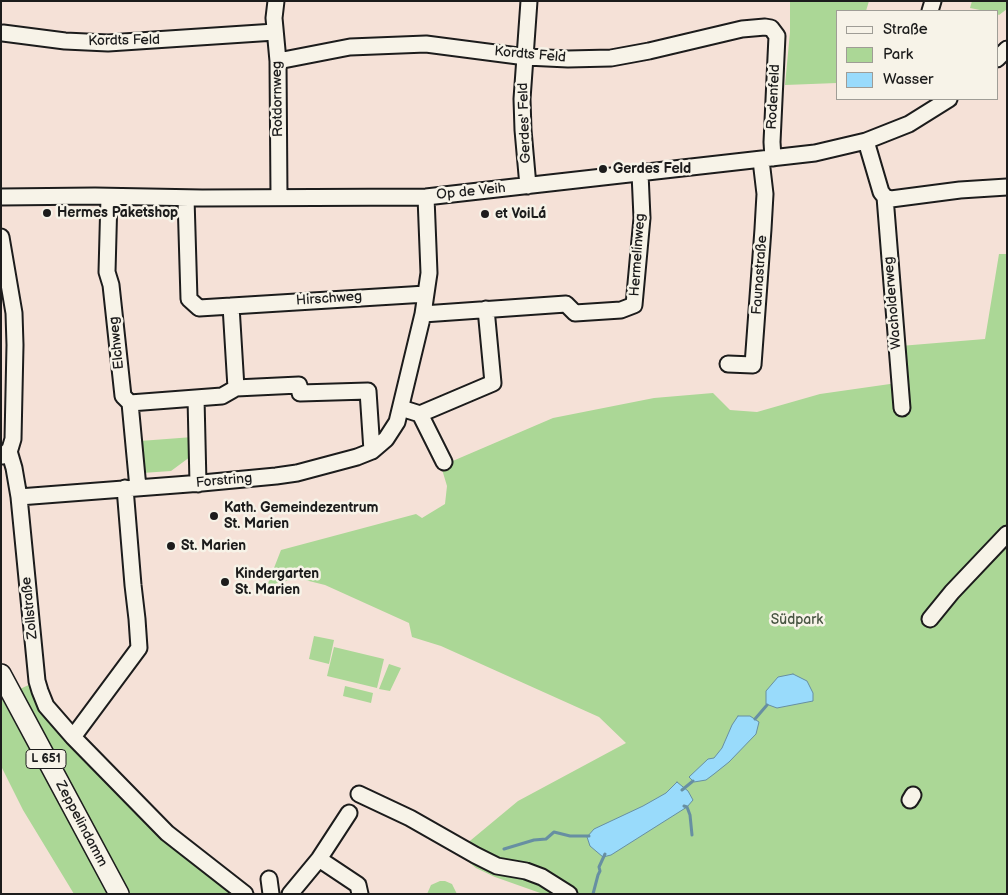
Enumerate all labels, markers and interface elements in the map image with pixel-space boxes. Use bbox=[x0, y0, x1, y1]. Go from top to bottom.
legend bbox=[836, 10, 998, 100]
text: Straße bbox=[883, 20, 928, 39]
street label: Kordts Feld bbox=[88, 32, 160, 50]
street label: Kordts Feld bbox=[494, 44, 566, 66]
text: Park bbox=[883, 45, 913, 64]
street label: Rotdornweg bbox=[269, 61, 287, 137]
street label: Rodenfeld bbox=[764, 64, 784, 130]
text: Wasser bbox=[883, 70, 933, 89]
street label: Gerdes' Feld bbox=[515, 82, 535, 164]
place label: Gerdes Feld bbox=[613, 161, 691, 177]
marker: Gerdes Feld bbox=[597, 163, 609, 175]
street label: Op de Veih bbox=[436, 180, 506, 204]
place label: Hermes Paketshop bbox=[57, 205, 178, 221]
place label: et VoiLá bbox=[495, 206, 546, 222]
marker: Hermes Paketshop bbox=[41, 207, 53, 219]
marker: et VoiLá bbox=[479, 208, 491, 220]
street label: Hermelinweg bbox=[627, 213, 649, 297]
street label: Faunastraße bbox=[749, 235, 771, 315]
street label: Wacholderweg bbox=[881, 256, 905, 350]
street label: Hirschweg bbox=[295, 288, 363, 310]
street label: Elchweg bbox=[106, 316, 128, 370]
street label: Forstring bbox=[195, 470, 253, 492]
place label: Kath. Gemeindezentrum St. Marien bbox=[224, 500, 378, 532]
marker: Kath. Gemeindezentrum St. Marien bbox=[208, 510, 220, 522]
place label: St. Marien bbox=[181, 538, 246, 554]
marker: St. Marien bbox=[165, 540, 177, 552]
place label: Kindergarten St. Marien bbox=[235, 566, 319, 598]
street label: Zollstraße bbox=[18, 576, 42, 640]
marker: Kindergarten St. Marien bbox=[219, 576, 231, 588]
park label: Südpark bbox=[771, 612, 823, 628]
road number: L 651 bbox=[26, 750, 66, 769]
street label: Zeppelindamm bbox=[51, 778, 111, 870]

